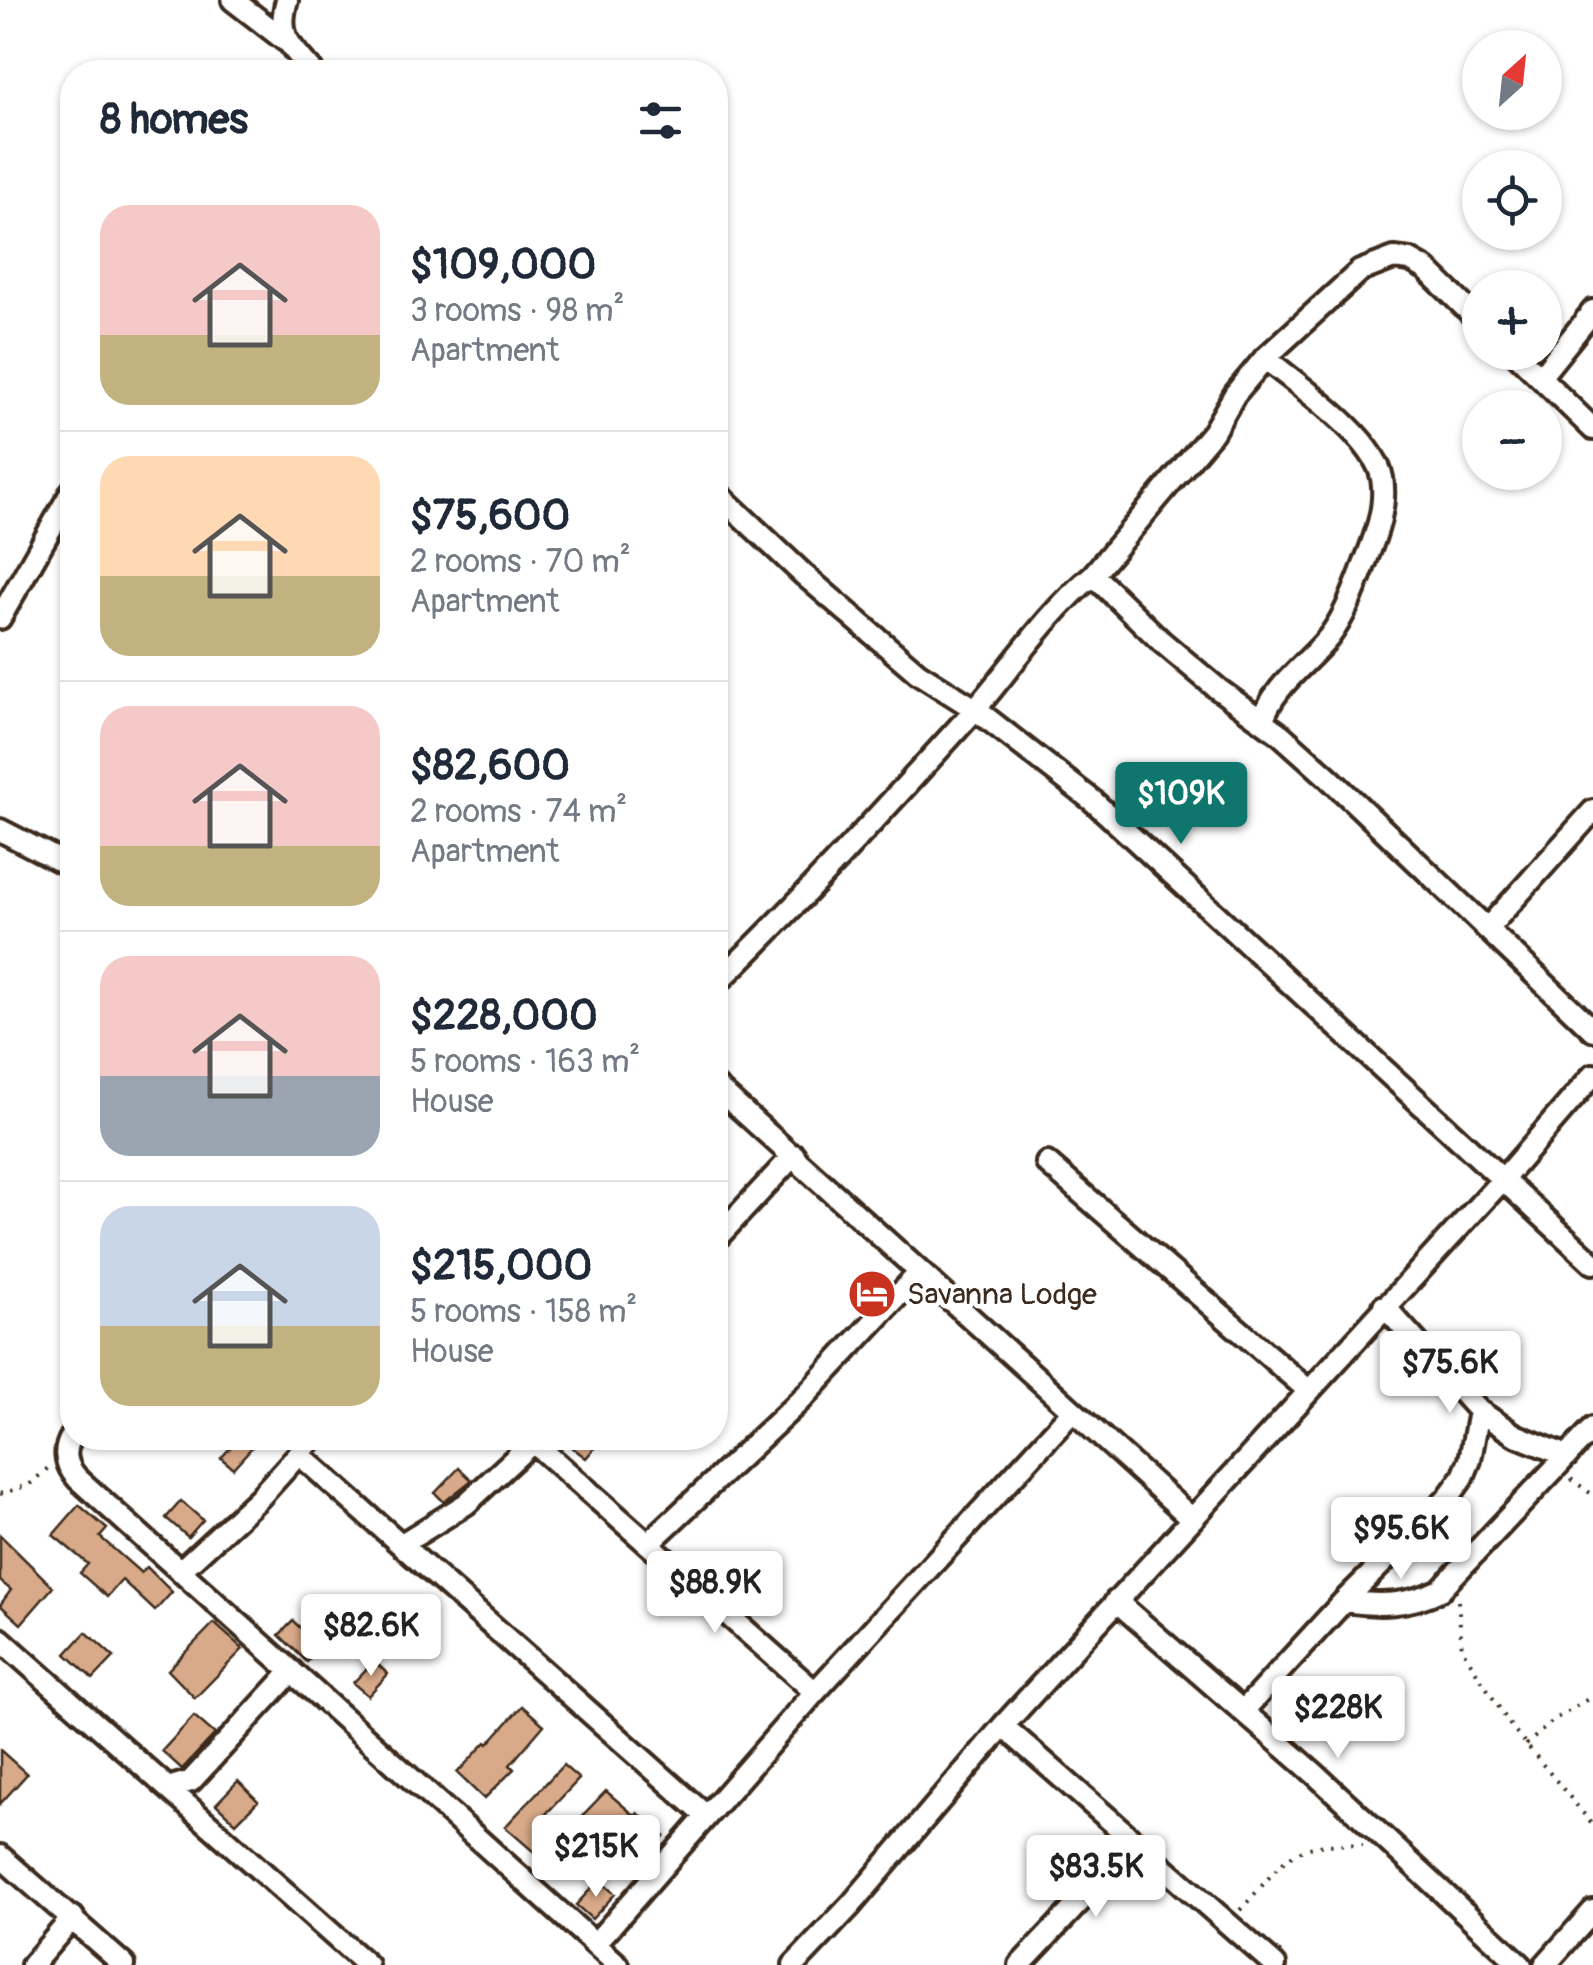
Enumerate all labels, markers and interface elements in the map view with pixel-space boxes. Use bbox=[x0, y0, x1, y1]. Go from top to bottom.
north arrow bbox=[1462, 30, 1562, 130]
map controls bbox=[1462, 30, 1562, 490]
icon: filters bbox=[633, 93, 688, 148]
text: 8 homes bbox=[100, 94, 248, 146]
button: locate bbox=[1462, 150, 1562, 250]
text: $109,000 bbox=[410, 239, 596, 291]
icon: home bbox=[180, 245, 300, 365]
button: + bbox=[1462, 270, 1562, 370]
text: 3 rooms · 98 m² bbox=[410, 291, 624, 331]
text: Apartment bbox=[410, 331, 559, 371]
button: − bbox=[1462, 390, 1562, 490]
text: $75,600 bbox=[410, 490, 570, 542]
icon: home bbox=[180, 496, 300, 616]
text: 2 rooms · 70 m² bbox=[410, 542, 631, 582]
text: Apartment bbox=[410, 582, 559, 622]
text: $82,600 bbox=[410, 740, 570, 792]
icon: home bbox=[180, 746, 300, 866]
pin: $109K bbox=[1111, 762, 1251, 847]
text: $109K bbox=[1137, 774, 1225, 814]
text: 2 rooms · 74 m² bbox=[410, 792, 627, 832]
text: Apartment bbox=[410, 832, 559, 872]
text: $228,000 bbox=[410, 990, 598, 1042]
icon: home bbox=[180, 996, 300, 1116]
text: 5 rooms · 163 m² bbox=[410, 1042, 640, 1082]
text: House bbox=[410, 1082, 494, 1122]
text: $215,000 bbox=[410, 1240, 592, 1292]
icon: home bbox=[180, 1246, 300, 1366]
hotel icon: Savanna Lodge bbox=[846, 1268, 898, 1320]
place label: Savanna Lodge bbox=[907, 1276, 1097, 1313]
text: 5 rooms · 158 m² bbox=[410, 1292, 637, 1332]
pin: $75.6K bbox=[1369, 1331, 1531, 1416]
text: House bbox=[410, 1332, 494, 1372]
text: $75.6K bbox=[1402, 1343, 1498, 1383]
pin: $95.6K bbox=[1320, 1497, 1482, 1582]
text: $95.6K bbox=[1353, 1509, 1449, 1549]
pin: $88.9K bbox=[634, 1551, 796, 1636]
text: $88.9K bbox=[669, 1563, 761, 1603]
pin: $82.6K bbox=[290, 1594, 452, 1679]
text: $82.6K bbox=[323, 1606, 419, 1646]
pin: $228K bbox=[1268, 1676, 1408, 1761]
text: $228K bbox=[1294, 1688, 1382, 1728]
pin: $215K bbox=[526, 1815, 666, 1900]
text: $215K bbox=[554, 1827, 638, 1867]
pin: $83.5K bbox=[1015, 1835, 1177, 1920]
text: $83.5K bbox=[1049, 1847, 1143, 1887]

